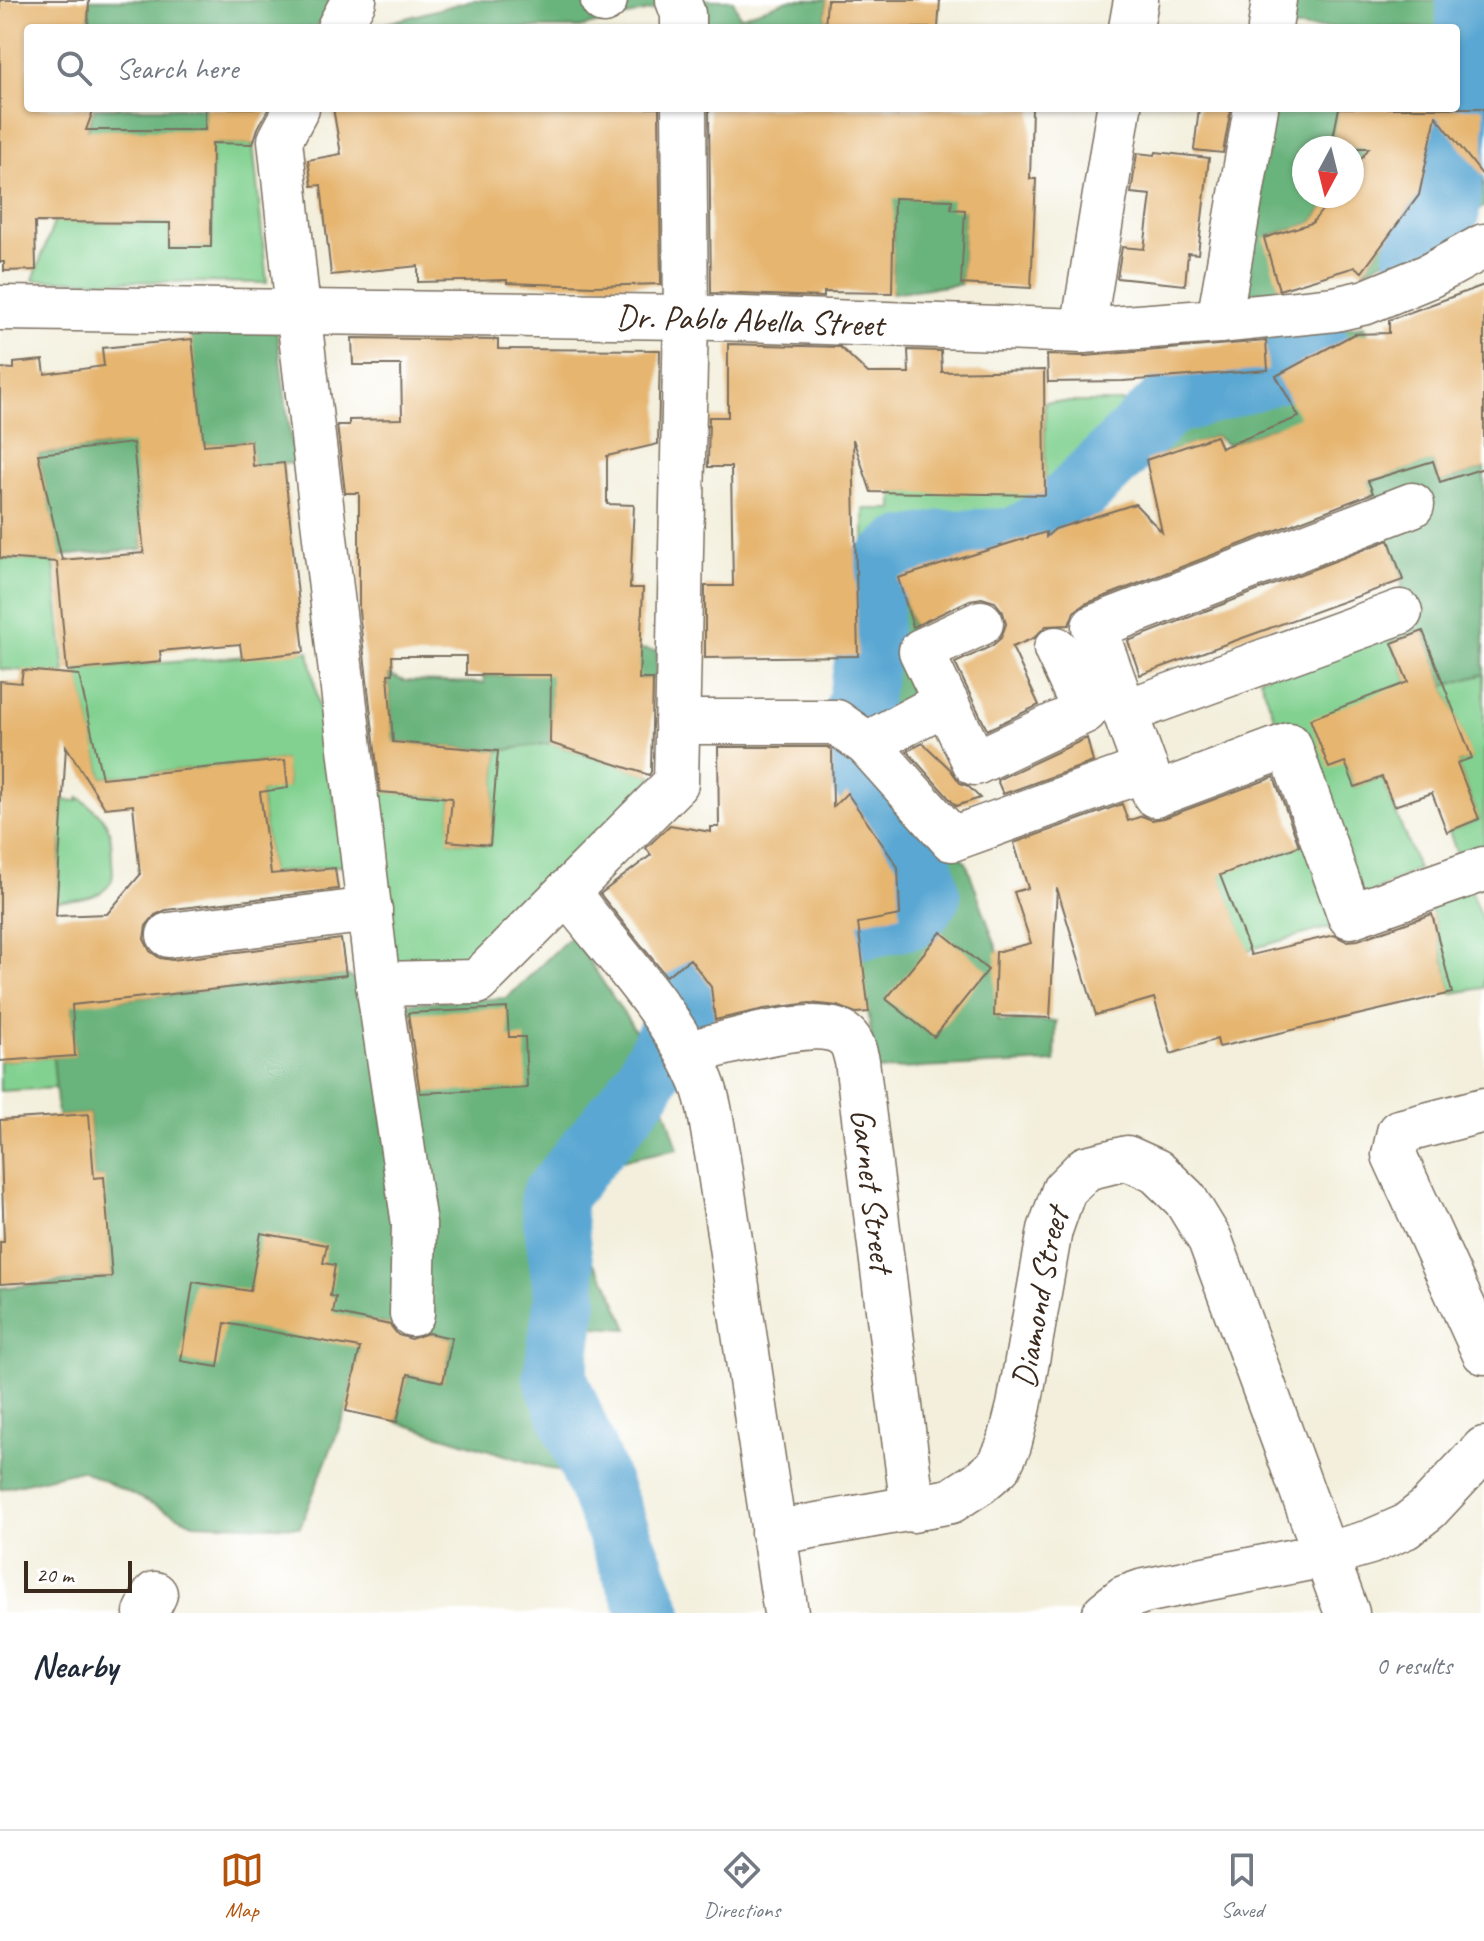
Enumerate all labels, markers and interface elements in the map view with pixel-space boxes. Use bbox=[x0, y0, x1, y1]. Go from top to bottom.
search box bbox=[24, 24, 1460, 112]
icon: search bbox=[52, 46, 96, 90]
text: Search here bbox=[116, 49, 238, 87]
north arrow bbox=[1292, 136, 1364, 208]
street label: Dr. Pablo Abella Street bbox=[616, 295, 888, 346]
street label: Garnet Street bbox=[841, 1106, 905, 1279]
street label: Diamond Street bbox=[1002, 1197, 1080, 1391]
scale bar bbox=[24, 1557, 132, 1593]
text: 20 m bbox=[36, 1561, 73, 1589]
text: Nearby bbox=[32, 1644, 118, 1687]
text: 0 results bbox=[1376, 1649, 1452, 1682]
tab: Map bbox=[220, 1848, 264, 1924]
tab: Directions bbox=[704, 1848, 780, 1924]
tab: Saved bbox=[1220, 1848, 1264, 1924]

